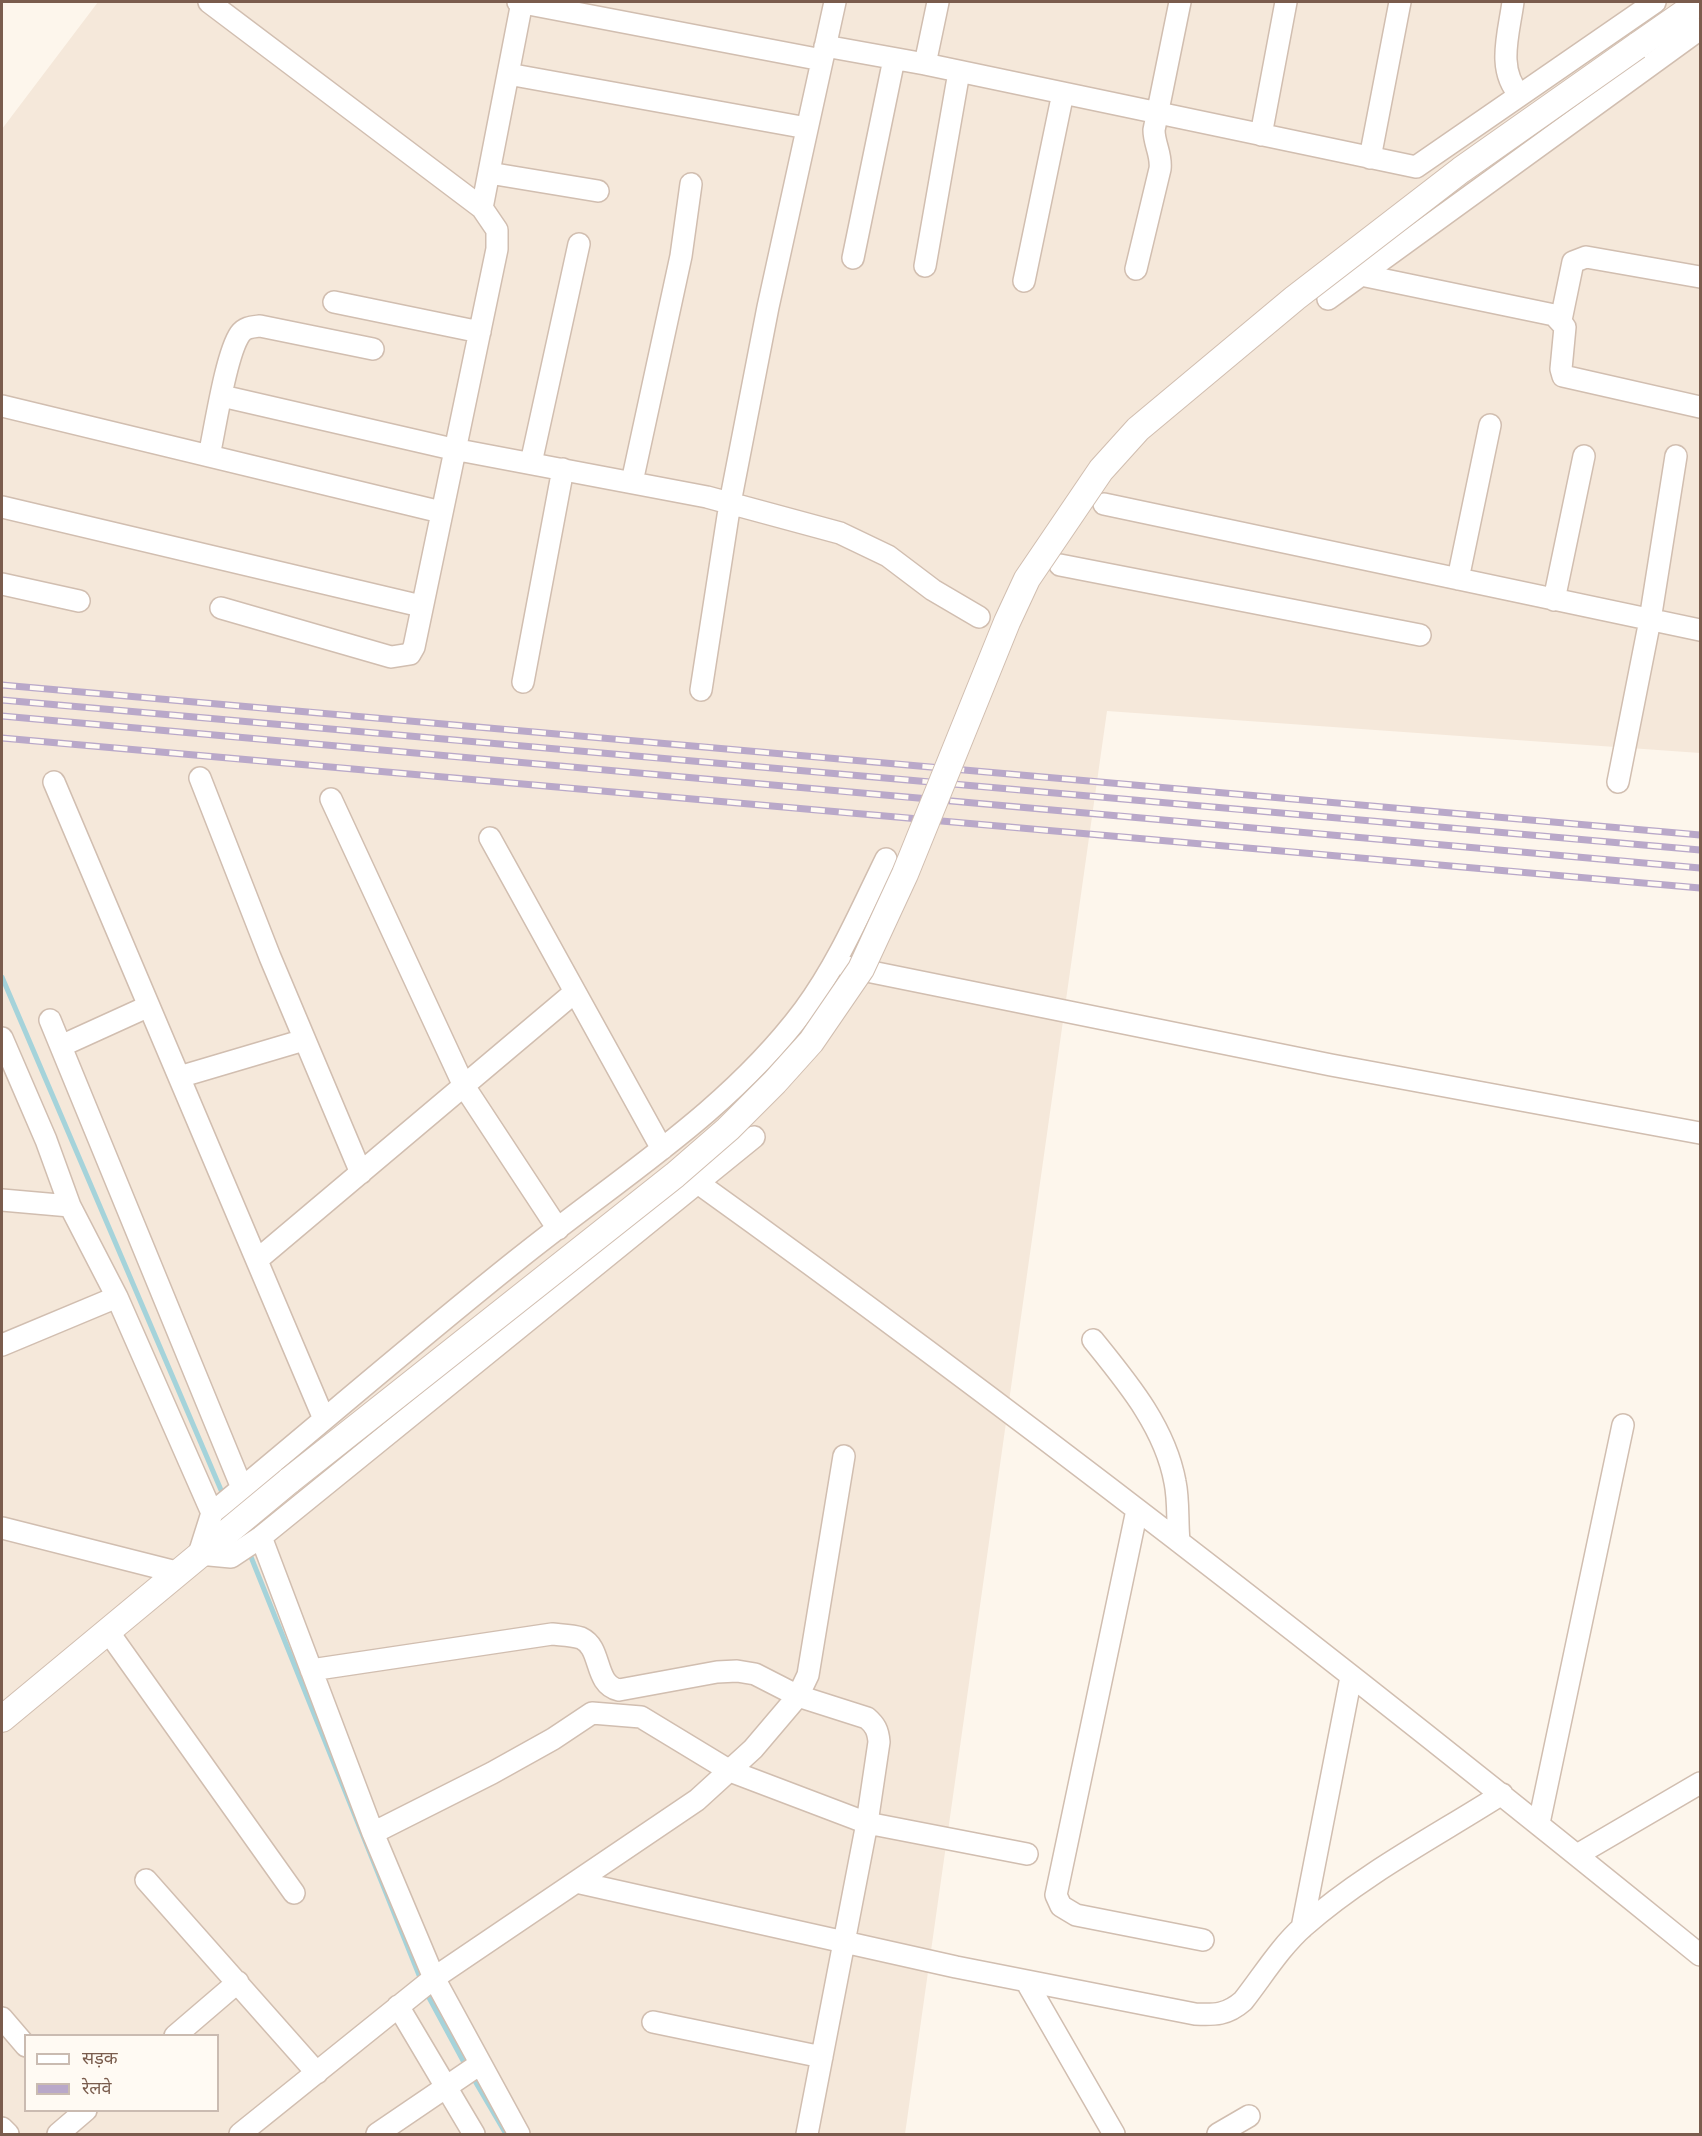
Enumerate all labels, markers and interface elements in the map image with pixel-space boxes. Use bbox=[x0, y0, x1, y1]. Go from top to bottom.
legend bbox=[24, 2034, 219, 2112]
text: सड़क bbox=[82, 2048, 118, 2069]
text: रेलवे bbox=[82, 2078, 112, 2099]

